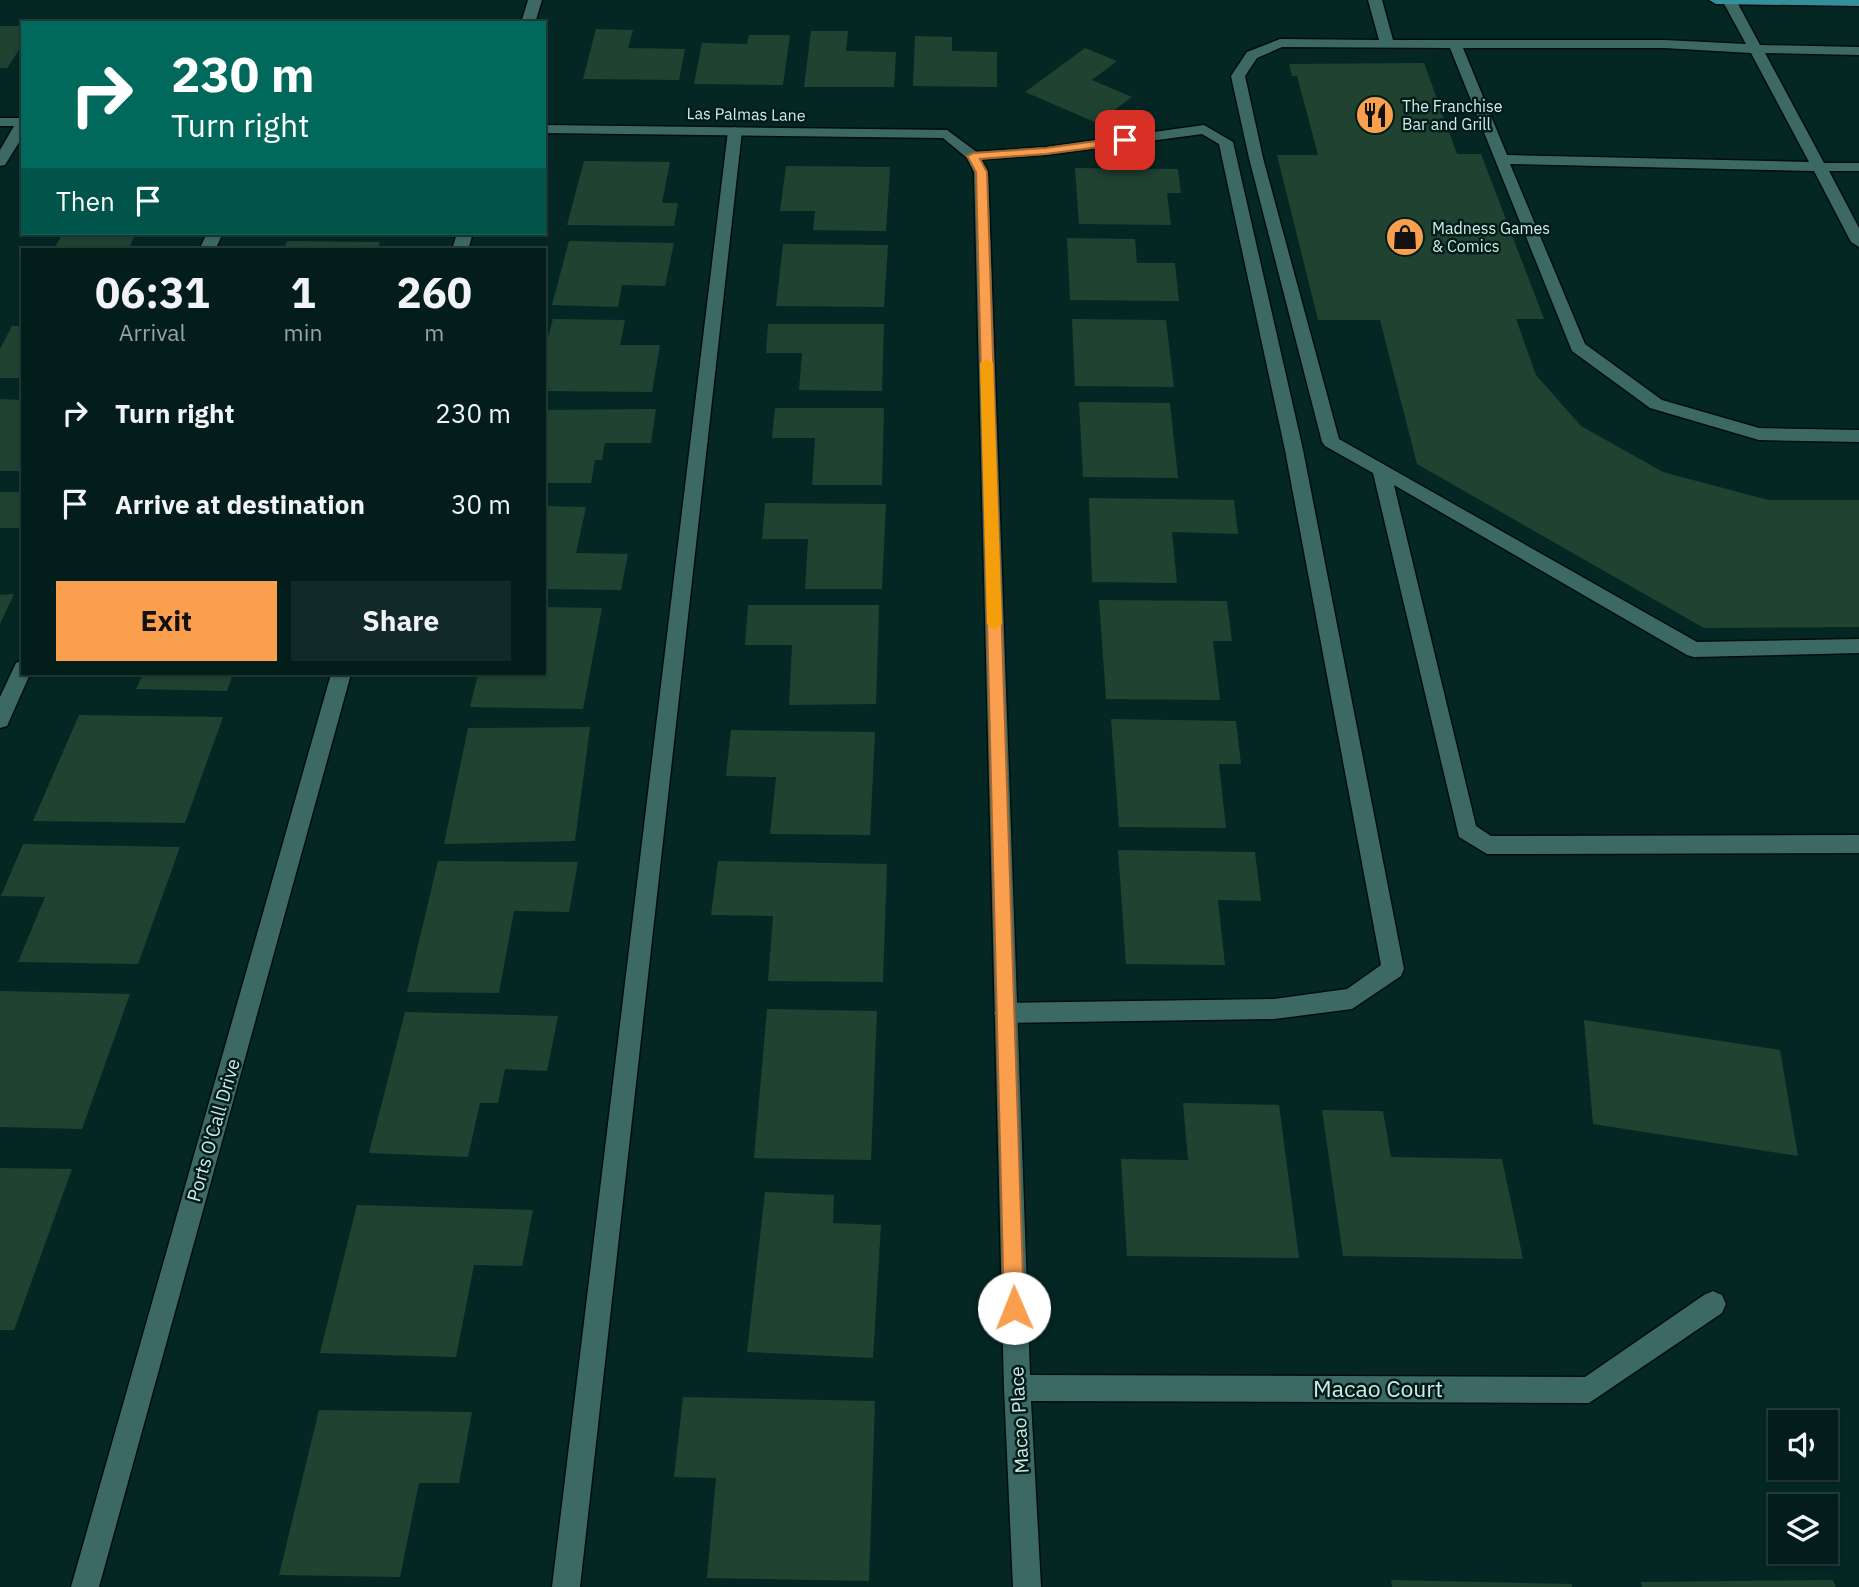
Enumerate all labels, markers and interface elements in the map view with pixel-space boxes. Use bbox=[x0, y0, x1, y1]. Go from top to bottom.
text: 230 m bbox=[171, 42, 315, 105]
icon: right bbox=[56, 49, 147, 140]
restaurant icon: The Franchise Bar and Grill bbox=[1354, 94, 1396, 136]
place label: The Franchise Bar and Grill bbox=[1402, 96, 1503, 134]
street label: Las Palmas Lane bbox=[686, 103, 806, 125]
text: Turn right bbox=[171, 104, 309, 146]
pin bbox=[1095, 110, 1155, 170]
icon: arrive bbox=[1106, 121, 1144, 159]
icon: arrive bbox=[129, 182, 167, 220]
text: Then bbox=[56, 184, 115, 218]
shop icon: Madness Games & Comics bbox=[1384, 216, 1426, 258]
place label: Madness Games & Comics bbox=[1432, 218, 1550, 256]
text: 06:31 bbox=[95, 265, 210, 320]
text: 1 bbox=[290, 265, 316, 320]
text: 260 bbox=[396, 265, 472, 320]
text: Arrival bbox=[119, 317, 186, 347]
text: min bbox=[284, 317, 322, 347]
text: m bbox=[424, 317, 444, 347]
icon: right bbox=[56, 394, 94, 432]
text: Turn right bbox=[115, 396, 234, 430]
text: 230 m bbox=[435, 396, 511, 430]
icon: arrive bbox=[56, 485, 94, 523]
text: Arrive at destination bbox=[115, 487, 365, 521]
text: 30 m bbox=[451, 487, 511, 521]
button: Exit bbox=[56, 581, 277, 661]
button: Share bbox=[291, 581, 511, 661]
street label: Ports O'Call Drive bbox=[181, 1056, 245, 1204]
position arrow bbox=[977, 1271, 1051, 1345]
street label: Macao Place bbox=[1004, 1366, 1034, 1474]
street label: Macao Court bbox=[1313, 1373, 1443, 1403]
map controls bbox=[1768, 1410, 1838, 1564]
button: sound bbox=[1768, 1410, 1838, 1480]
button: layers bbox=[1768, 1494, 1838, 1564]

